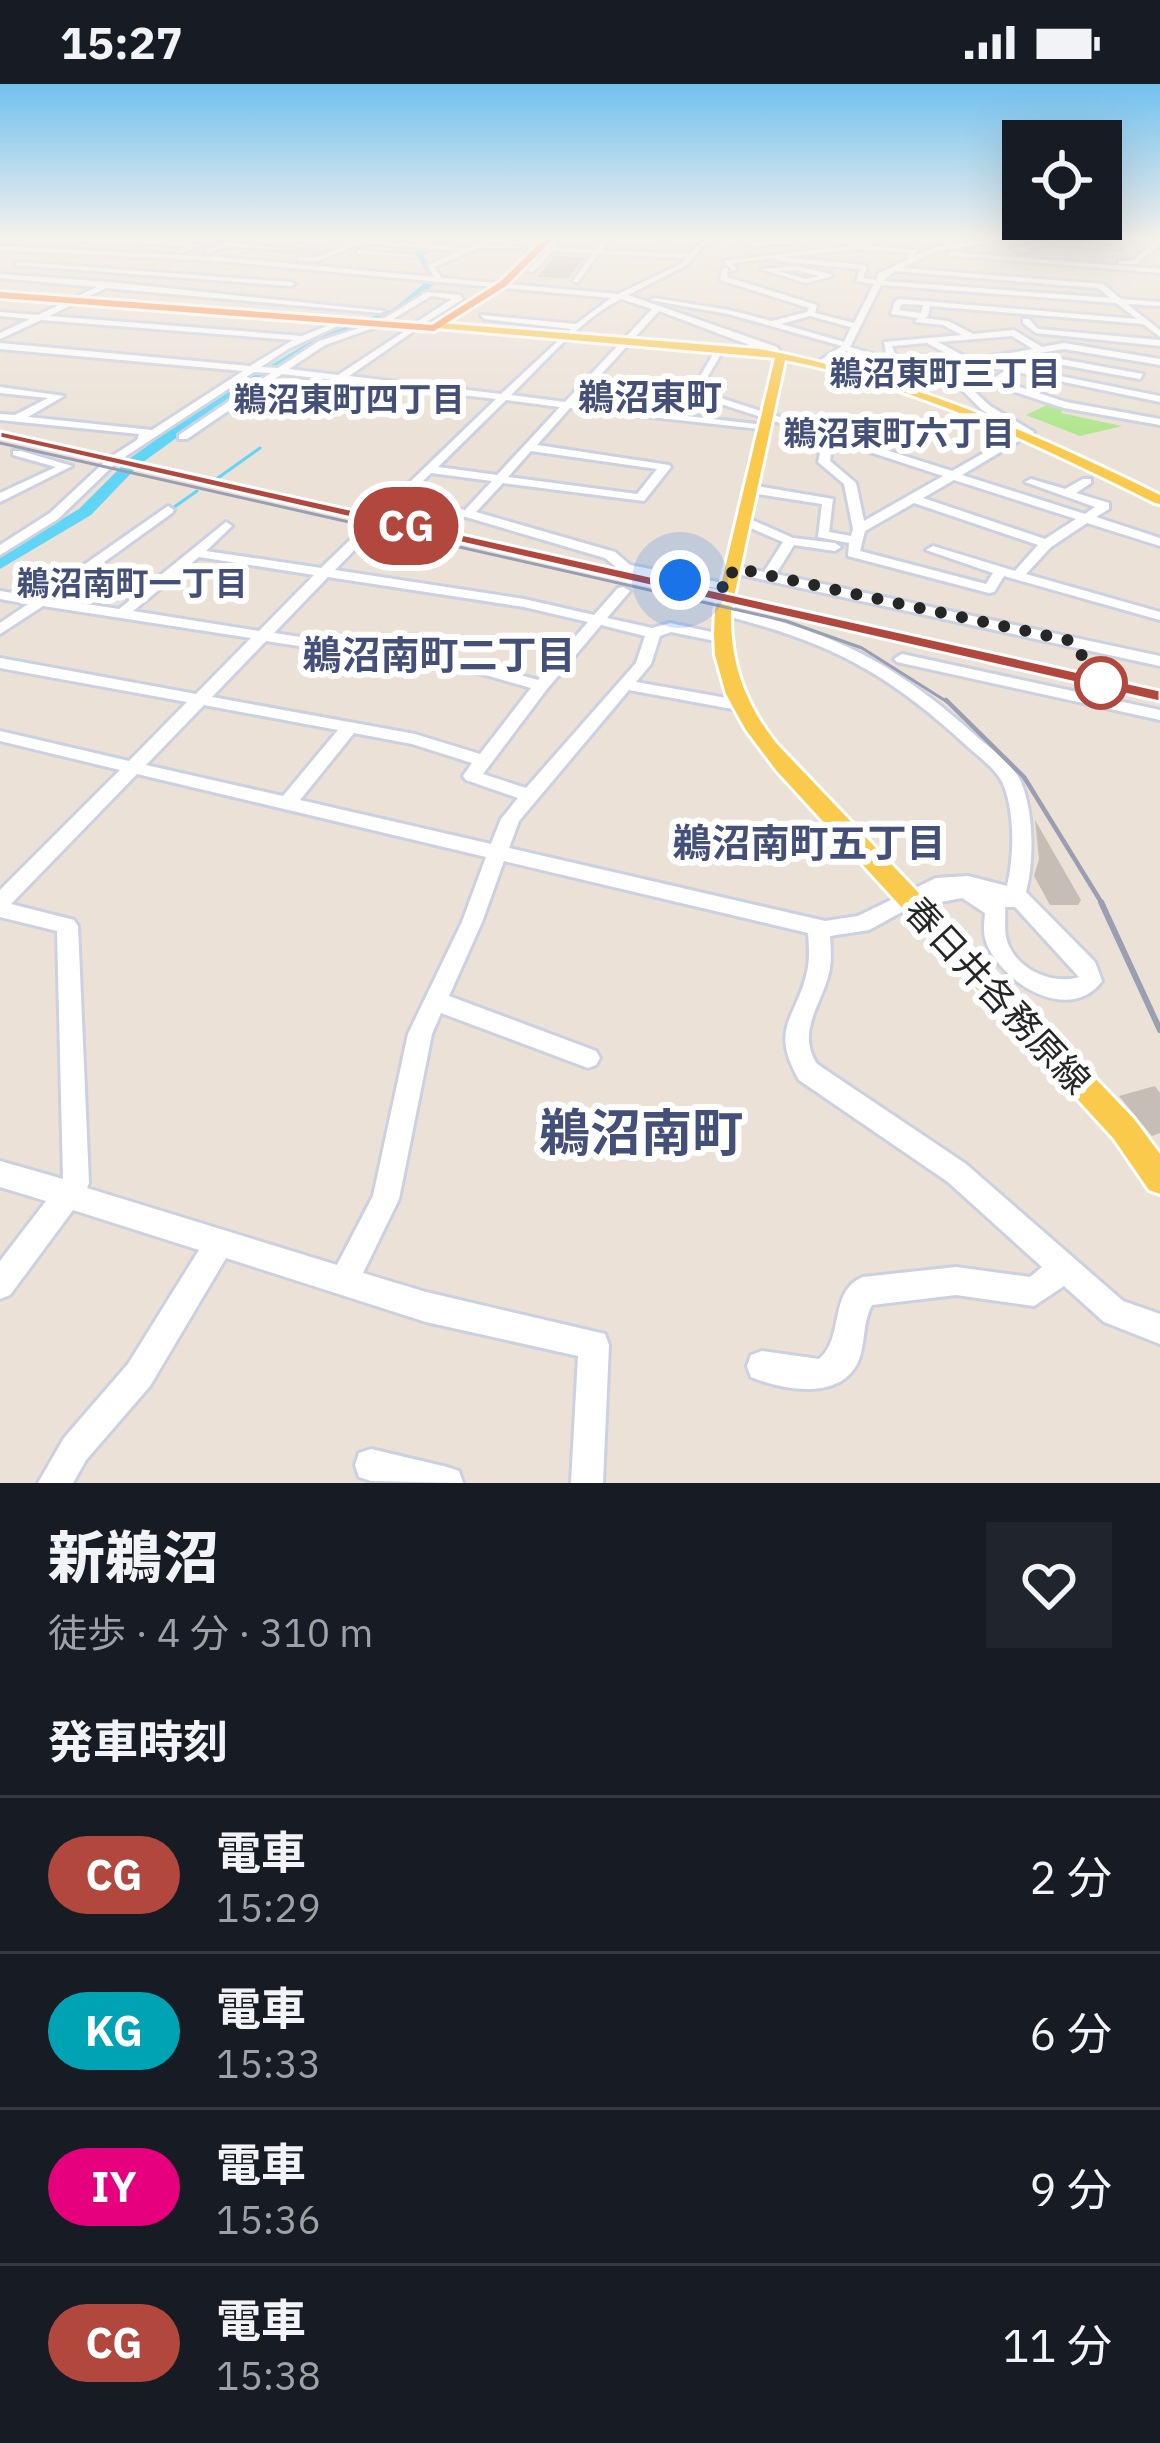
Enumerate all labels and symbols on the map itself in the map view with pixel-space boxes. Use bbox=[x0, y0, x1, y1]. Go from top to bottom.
district label: 鵜沼東町三丁目 bbox=[830, 351, 1061, 394]
district label: 鵜沼東町 bbox=[578, 373, 722, 420]
district label: 鵜沼東町四丁目 bbox=[234, 377, 465, 420]
district label: 鵜沼東町六丁目 bbox=[784, 411, 1015, 454]
line badge: CG bbox=[352, 487, 460, 565]
your location bbox=[650, 550, 710, 610]
district label: 鵜沼南町一丁目 bbox=[17, 561, 248, 604]
district label: 鵜沼南町二丁目 bbox=[302, 629, 576, 680]
unlabelled marker bbox=[1076, 658, 1126, 708]
district label: 鵜沼南町五丁目 bbox=[672, 817, 946, 868]
street label: 春日井各務原線 bbox=[895, 887, 1101, 1103]
district label: 鵜沼南町 bbox=[539, 1099, 743, 1165]

